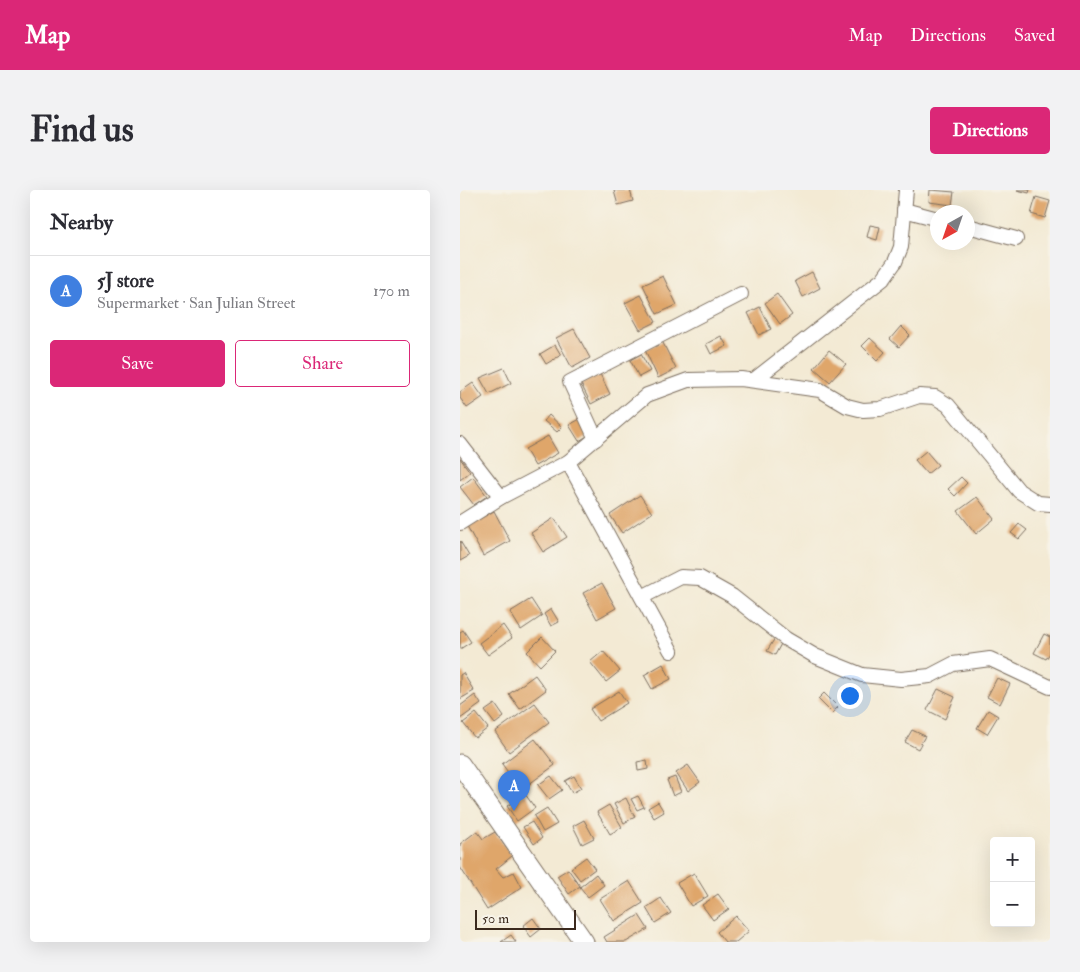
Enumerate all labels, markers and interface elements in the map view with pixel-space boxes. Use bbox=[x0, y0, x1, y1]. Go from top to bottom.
text: Map bbox=[25, 20, 70, 51]
text: Map bbox=[849, 24, 882, 47]
text: Directions bbox=[910, 24, 986, 47]
text: Saved bbox=[1014, 24, 1055, 47]
button: Directions bbox=[930, 107, 1050, 154]
text: Find us bbox=[30, 108, 134, 152]
north arrow bbox=[930, 205, 975, 250]
text: Nearby bbox=[50, 209, 113, 236]
text: 5J store bbox=[97, 269, 154, 293]
text: A bbox=[61, 281, 71, 301]
text: 170 m bbox=[373, 281, 410, 301]
text: Supermarket · San Julian Street bbox=[97, 293, 296, 313]
button: Save bbox=[50, 340, 225, 387]
button: Share bbox=[235, 340, 410, 387]
your location bbox=[837, 683, 863, 709]
pin: A bbox=[498, 770, 530, 811]
map controls bbox=[990, 837, 1035, 927]
button: + bbox=[990, 837, 1035, 882]
button: − bbox=[990, 882, 1035, 927]
scale bar bbox=[475, 907, 576, 930]
text: 50 m bbox=[482, 910, 509, 927]

